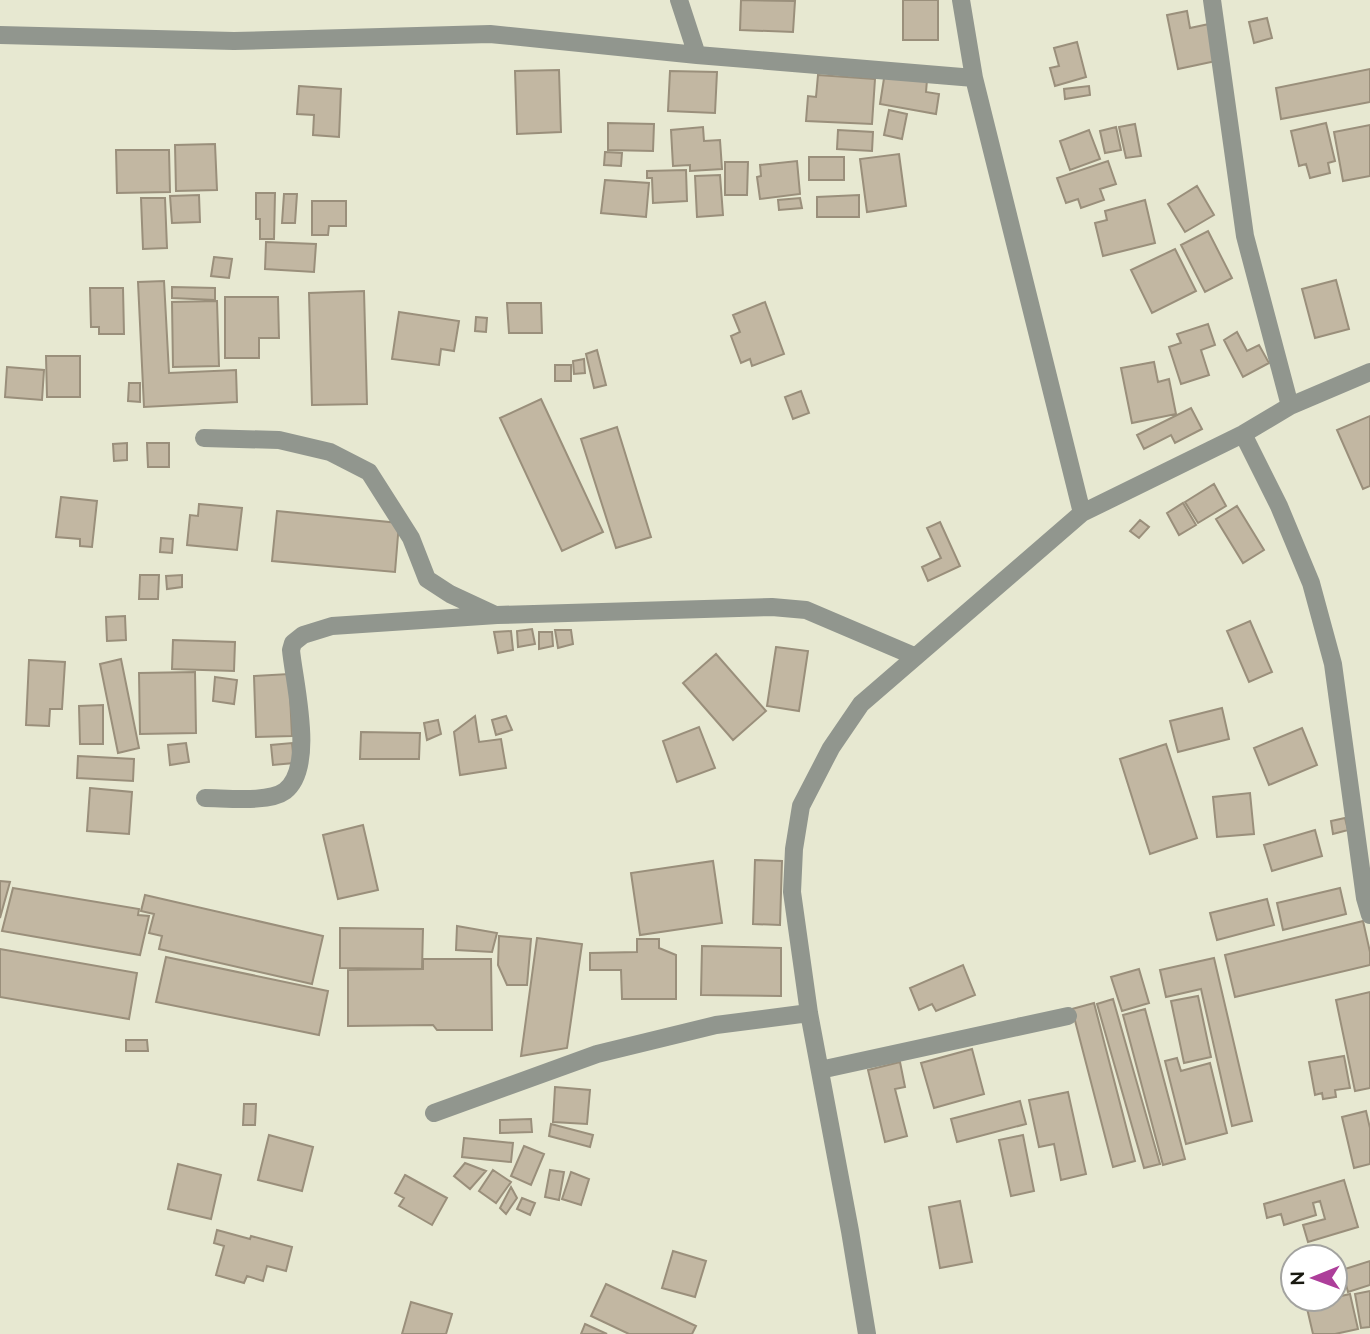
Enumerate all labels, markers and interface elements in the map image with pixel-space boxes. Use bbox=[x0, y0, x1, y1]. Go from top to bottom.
north arrow bbox=[1279, 1243, 1349, 1313]
text: N bbox=[1286, 1271, 1308, 1286]

